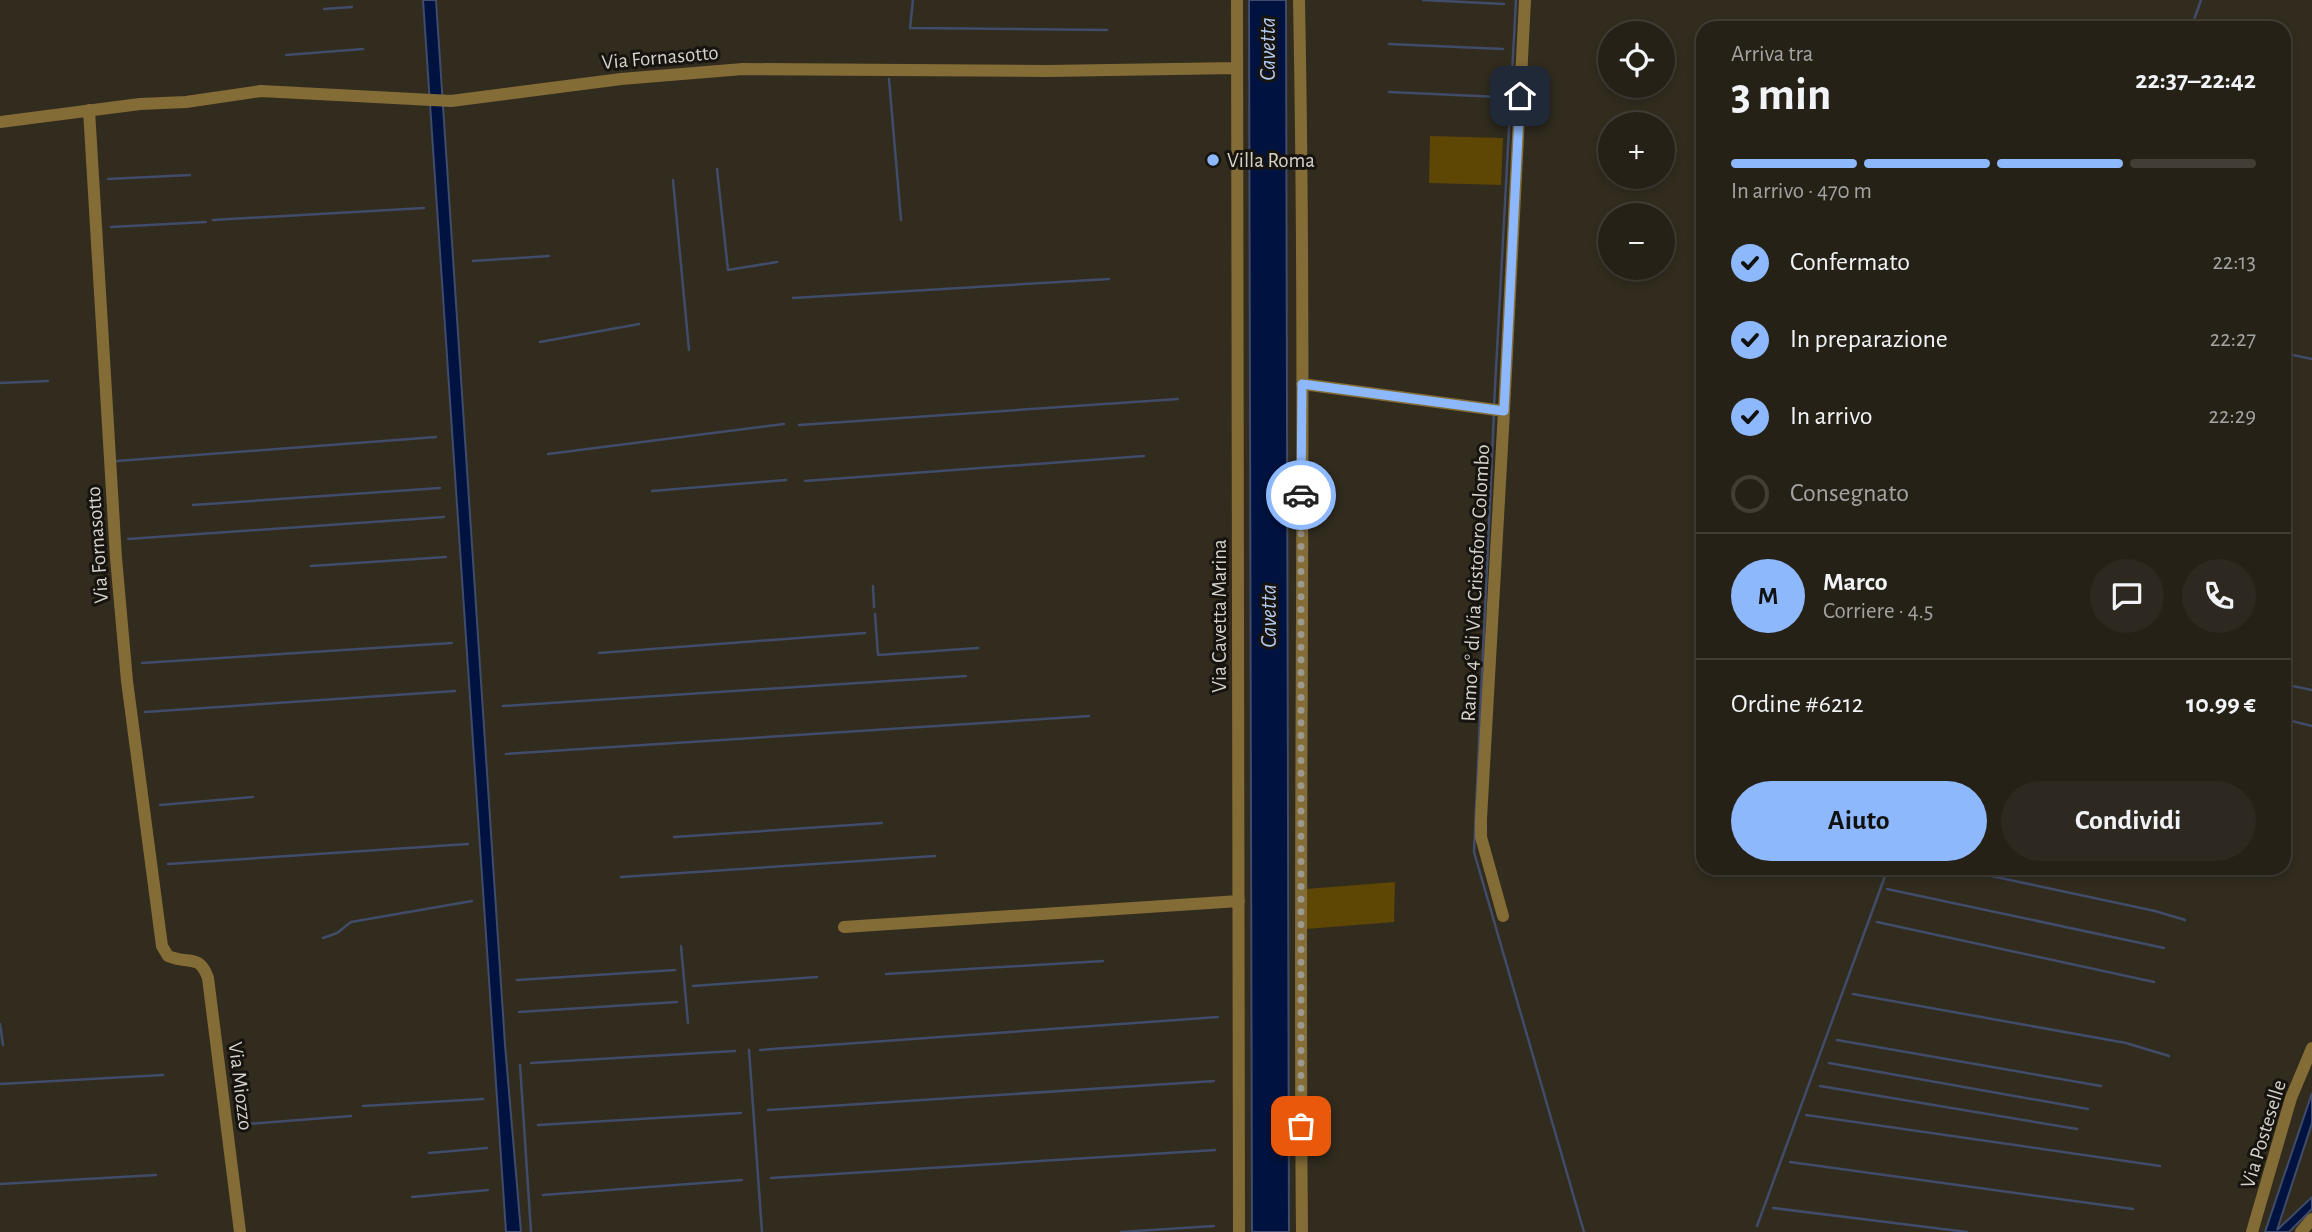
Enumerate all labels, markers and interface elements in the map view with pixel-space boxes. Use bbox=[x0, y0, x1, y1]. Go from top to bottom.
water label: Cavetta bbox=[1257, 17, 1280, 81]
map controls bbox=[1598, 21, 1675, 280]
button: locate bbox=[1598, 21, 1675, 98]
street label: Via Fornasotto bbox=[601, 42, 719, 73]
text: Arriva tra bbox=[1731, 43, 1813, 66]
pin bbox=[1490, 66, 1550, 126]
text: 22:37–22:42 bbox=[2135, 67, 2256, 93]
text: 3 min bbox=[1731, 72, 1831, 118]
icon: home bbox=[1501, 77, 1539, 115]
button: + bbox=[1598, 112, 1675, 189]
place label: Villa Roma bbox=[1227, 150, 1315, 171]
marker: Villa Roma bbox=[1205, 152, 1221, 168]
text: In arrivo · 470 m bbox=[1731, 180, 1872, 203]
button: − bbox=[1598, 203, 1675, 280]
icon: check bbox=[1731, 244, 1769, 282]
text: Confermato bbox=[1790, 249, 1910, 275]
text: 22:13 bbox=[2212, 251, 2256, 274]
icon: check bbox=[1731, 321, 1769, 359]
text: In preparazione bbox=[1790, 326, 1948, 352]
text: 22:27 bbox=[2210, 328, 2256, 351]
icon: check bbox=[1731, 398, 1769, 436]
text: In arrivo bbox=[1790, 403, 1873, 429]
text: 22:29 bbox=[2209, 405, 2256, 428]
street label: Ramo 4° di Via Cristoforo Colombo bbox=[1458, 444, 1493, 722]
courier bbox=[1266, 460, 1336, 530]
icon: car bbox=[1282, 476, 1320, 514]
text: Consegnato bbox=[1790, 480, 1909, 506]
street label: Via Fornasotto bbox=[83, 486, 112, 604]
street label: Via Cavetta Marina bbox=[1209, 539, 1230, 693]
button: chat bbox=[2090, 559, 2164, 633]
button: phone bbox=[2182, 559, 2256, 633]
text: Marco bbox=[1823, 569, 1888, 595]
text: M bbox=[1758, 583, 1778, 609]
water label: Cavetta bbox=[1258, 584, 1281, 648]
text: Corriere · 4.5 bbox=[1823, 600, 1933, 623]
text: Ordine #6212 bbox=[1731, 691, 1864, 717]
text: 10.99 € bbox=[2186, 691, 2256, 717]
button: Aiuto bbox=[1731, 781, 1987, 861]
button: Condividi bbox=[2001, 781, 2256, 861]
street label: Via Miozzo bbox=[225, 1041, 256, 1132]
street label: Via Posteselle bbox=[2237, 1078, 2290, 1191]
pin bbox=[1271, 1096, 1331, 1156]
icon: bag bbox=[1282, 1107, 1320, 1145]

